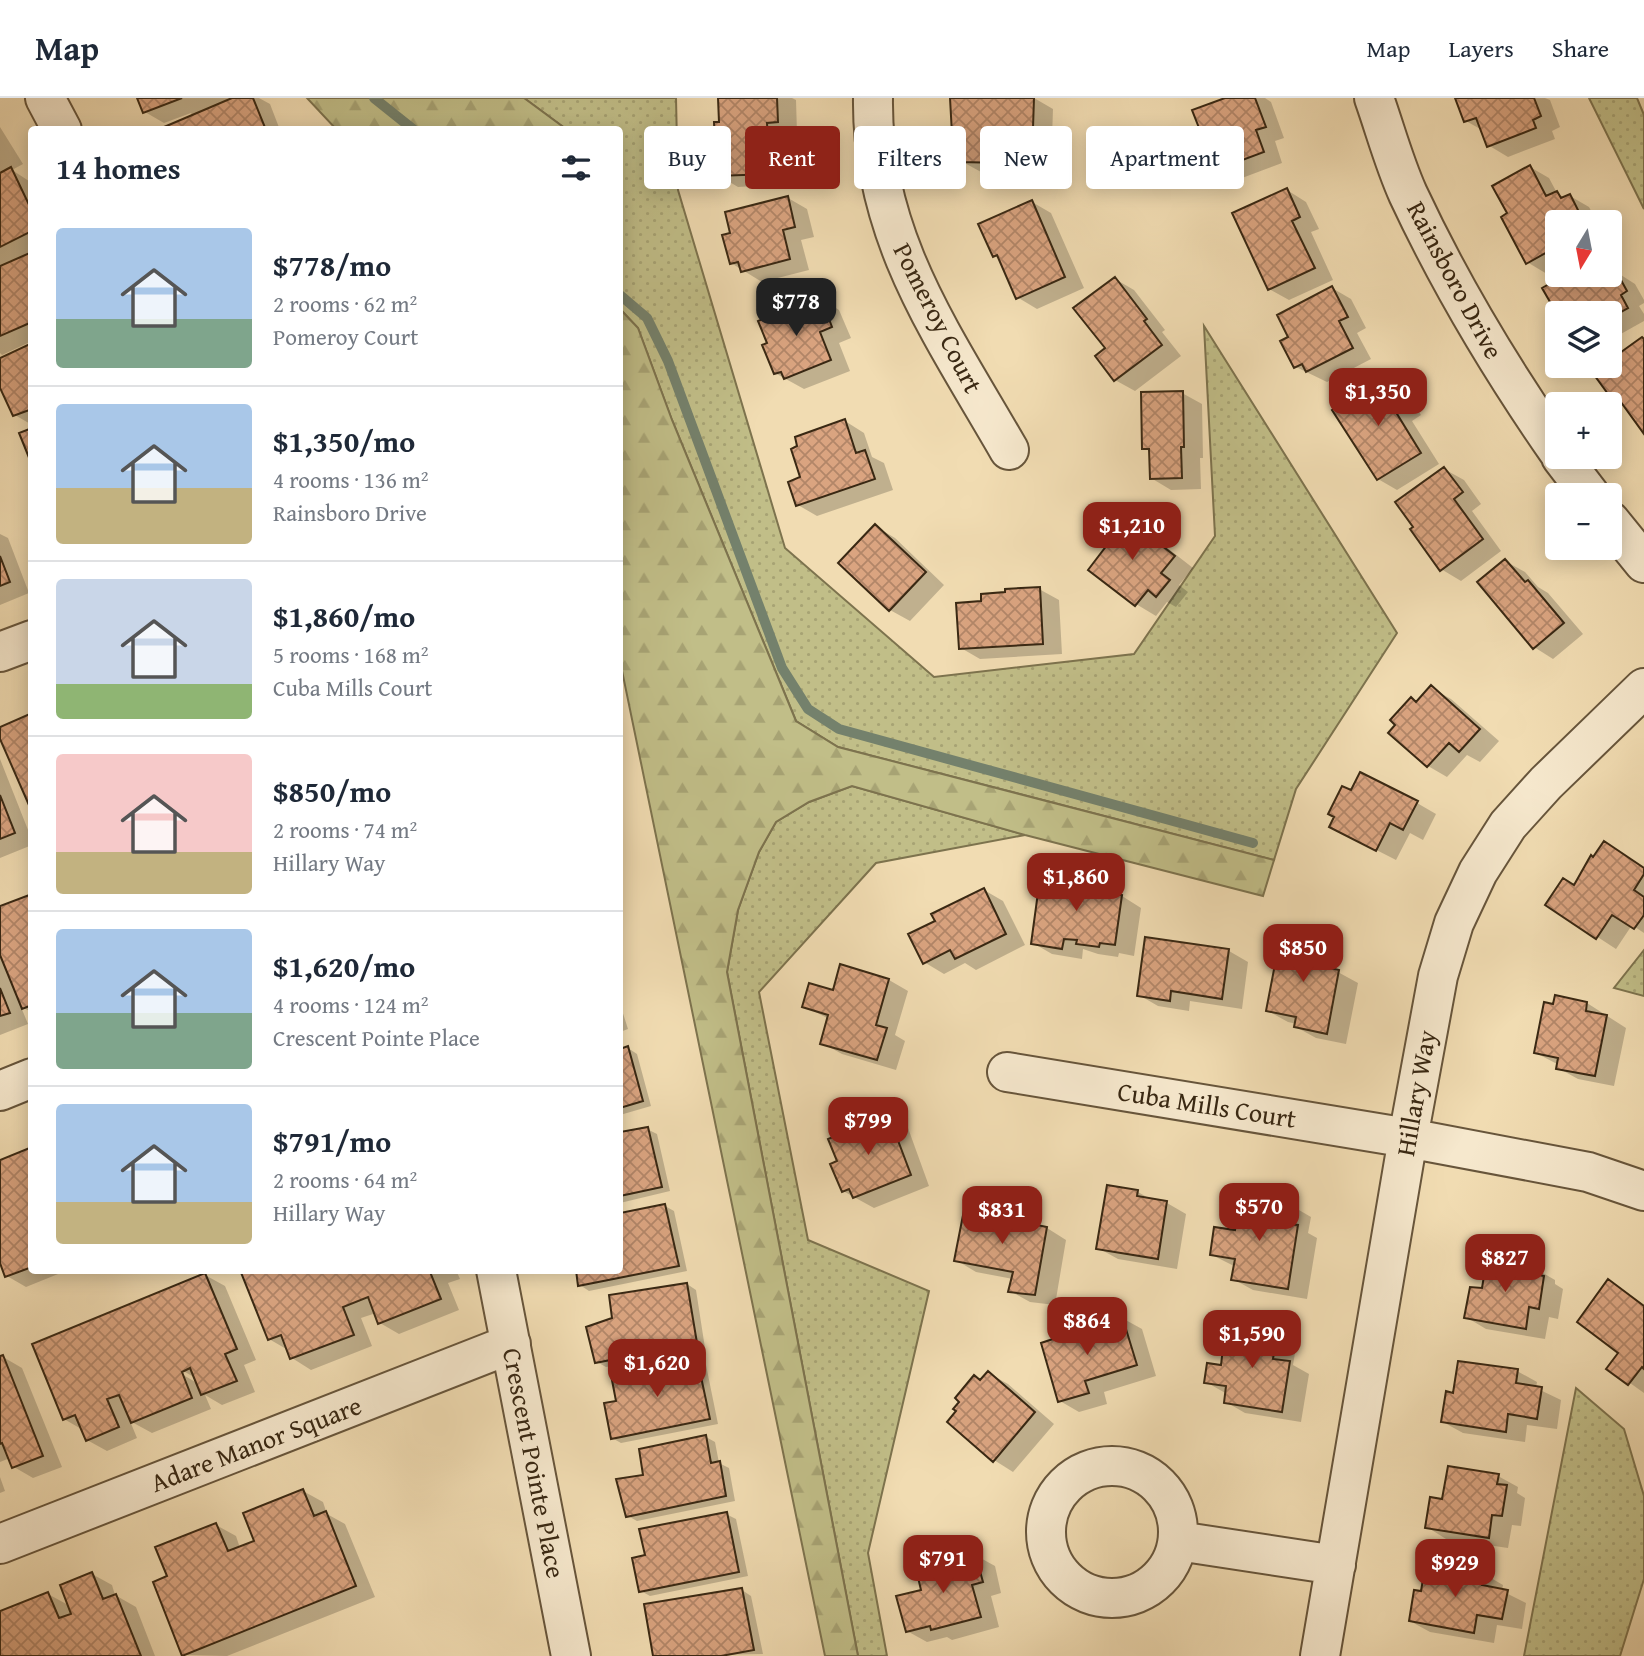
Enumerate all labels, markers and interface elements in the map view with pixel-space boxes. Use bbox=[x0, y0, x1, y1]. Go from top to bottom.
text: Map bbox=[35, 24, 99, 72]
text: Map bbox=[1367, 31, 1410, 66]
text: Layers bbox=[1448, 31, 1514, 66]
text: Share bbox=[1552, 31, 1609, 66]
chip: Buy bbox=[644, 126, 731, 189]
chip: Rent bbox=[745, 126, 840, 189]
chip: Filters bbox=[854, 126, 966, 189]
chip: New bbox=[980, 126, 1072, 189]
chip: Apartment bbox=[1086, 126, 1244, 189]
text: 14 homes bbox=[56, 146, 181, 190]
icon: filters bbox=[557, 149, 595, 187]
street label: Rainsboro Drive bbox=[1397, 194, 1513, 366]
north arrow bbox=[1545, 210, 1622, 287]
map controls bbox=[1545, 210, 1622, 560]
street label: Pomeroy Court bbox=[884, 236, 993, 400]
text: $778/mo bbox=[273, 243, 391, 287]
icon: home bbox=[112, 256, 196, 340]
pin: $778 bbox=[755, 278, 837, 338]
text: $778 bbox=[772, 284, 820, 317]
text: 2 rooms · 62 m² bbox=[273, 287, 417, 320]
button: layers bbox=[1545, 301, 1622, 378]
text: Pomeroy Court bbox=[273, 320, 418, 353]
pin: $1,350 bbox=[1321, 368, 1435, 428]
text: $1,350 bbox=[1345, 374, 1411, 407]
button: + bbox=[1545, 392, 1622, 469]
text: $1,350/mo bbox=[273, 419, 415, 463]
icon: home bbox=[112, 432, 196, 516]
text: 4 rooms · 136 m² bbox=[273, 463, 428, 496]
button: − bbox=[1545, 483, 1622, 560]
text: Rainsboro Drive bbox=[273, 496, 427, 529]
pin: $1,210 bbox=[1075, 503, 1189, 562]
text: $1,210 bbox=[1099, 508, 1165, 541]
text: $1,860/mo bbox=[273, 594, 415, 638]
icon: home bbox=[112, 607, 196, 691]
text: 5 rooms · 168 m² bbox=[273, 638, 428, 671]
text: Cuba Mills Court bbox=[273, 671, 432, 704]
text: $850/mo bbox=[273, 769, 391, 813]
icon: home bbox=[112, 782, 196, 866]
text: 2 rooms · 74 m² bbox=[273, 813, 417, 846]
text: Hillary Way bbox=[273, 846, 385, 879]
pin: $1,860 bbox=[1019, 854, 1133, 913]
text: $1,860 bbox=[1043, 859, 1109, 892]
pin: $850 bbox=[1262, 924, 1344, 984]
text: $850 bbox=[1279, 930, 1327, 963]
text: $1,620/mo bbox=[273, 944, 415, 988]
icon: home bbox=[112, 957, 196, 1041]
text: 4 rooms · 124 m² bbox=[273, 988, 428, 1021]
text: Crescent Pointe Place bbox=[273, 1021, 480, 1054]
street label: Hillary Way bbox=[1385, 1027, 1446, 1159]
street label: Cuba Mills Court bbox=[1115, 1071, 1299, 1138]
pin: $799 bbox=[827, 1098, 909, 1157]
text: $799 bbox=[844, 1103, 892, 1136]
text: $791/mo bbox=[273, 1119, 391, 1163]
icon: home bbox=[112, 1132, 196, 1216]
text: 2 rooms · 64 m² bbox=[273, 1163, 417, 1196]
pin: $570 bbox=[1218, 1184, 1300, 1243]
pin: $831 bbox=[961, 1186, 1043, 1246]
text: $570 bbox=[1235, 1189, 1283, 1222]
text: $831 bbox=[978, 1192, 1026, 1225]
text: Hillary Way bbox=[273, 1196, 385, 1229]
pin: $827 bbox=[1464, 1234, 1546, 1294]
text: $827 bbox=[1481, 1240, 1529, 1273]
pin: $864 bbox=[1046, 1298, 1128, 1357]
text: $864 bbox=[1063, 1303, 1111, 1336]
pin: $1,590 bbox=[1195, 1310, 1309, 1370]
text: $1,590 bbox=[1219, 1316, 1285, 1349]
pin: $1,620 bbox=[600, 1340, 714, 1399]
street label: Crescent Pointe Place bbox=[493, 1344, 576, 1581]
text: $1,620 bbox=[624, 1345, 690, 1378]
street label: Adare Manor Square bbox=[145, 1385, 367, 1502]
pin: $791 bbox=[902, 1536, 984, 1595]
pin: $929 bbox=[1414, 1540, 1496, 1599]
text: $791 bbox=[919, 1541, 967, 1574]
text: $929 bbox=[1431, 1545, 1479, 1578]

